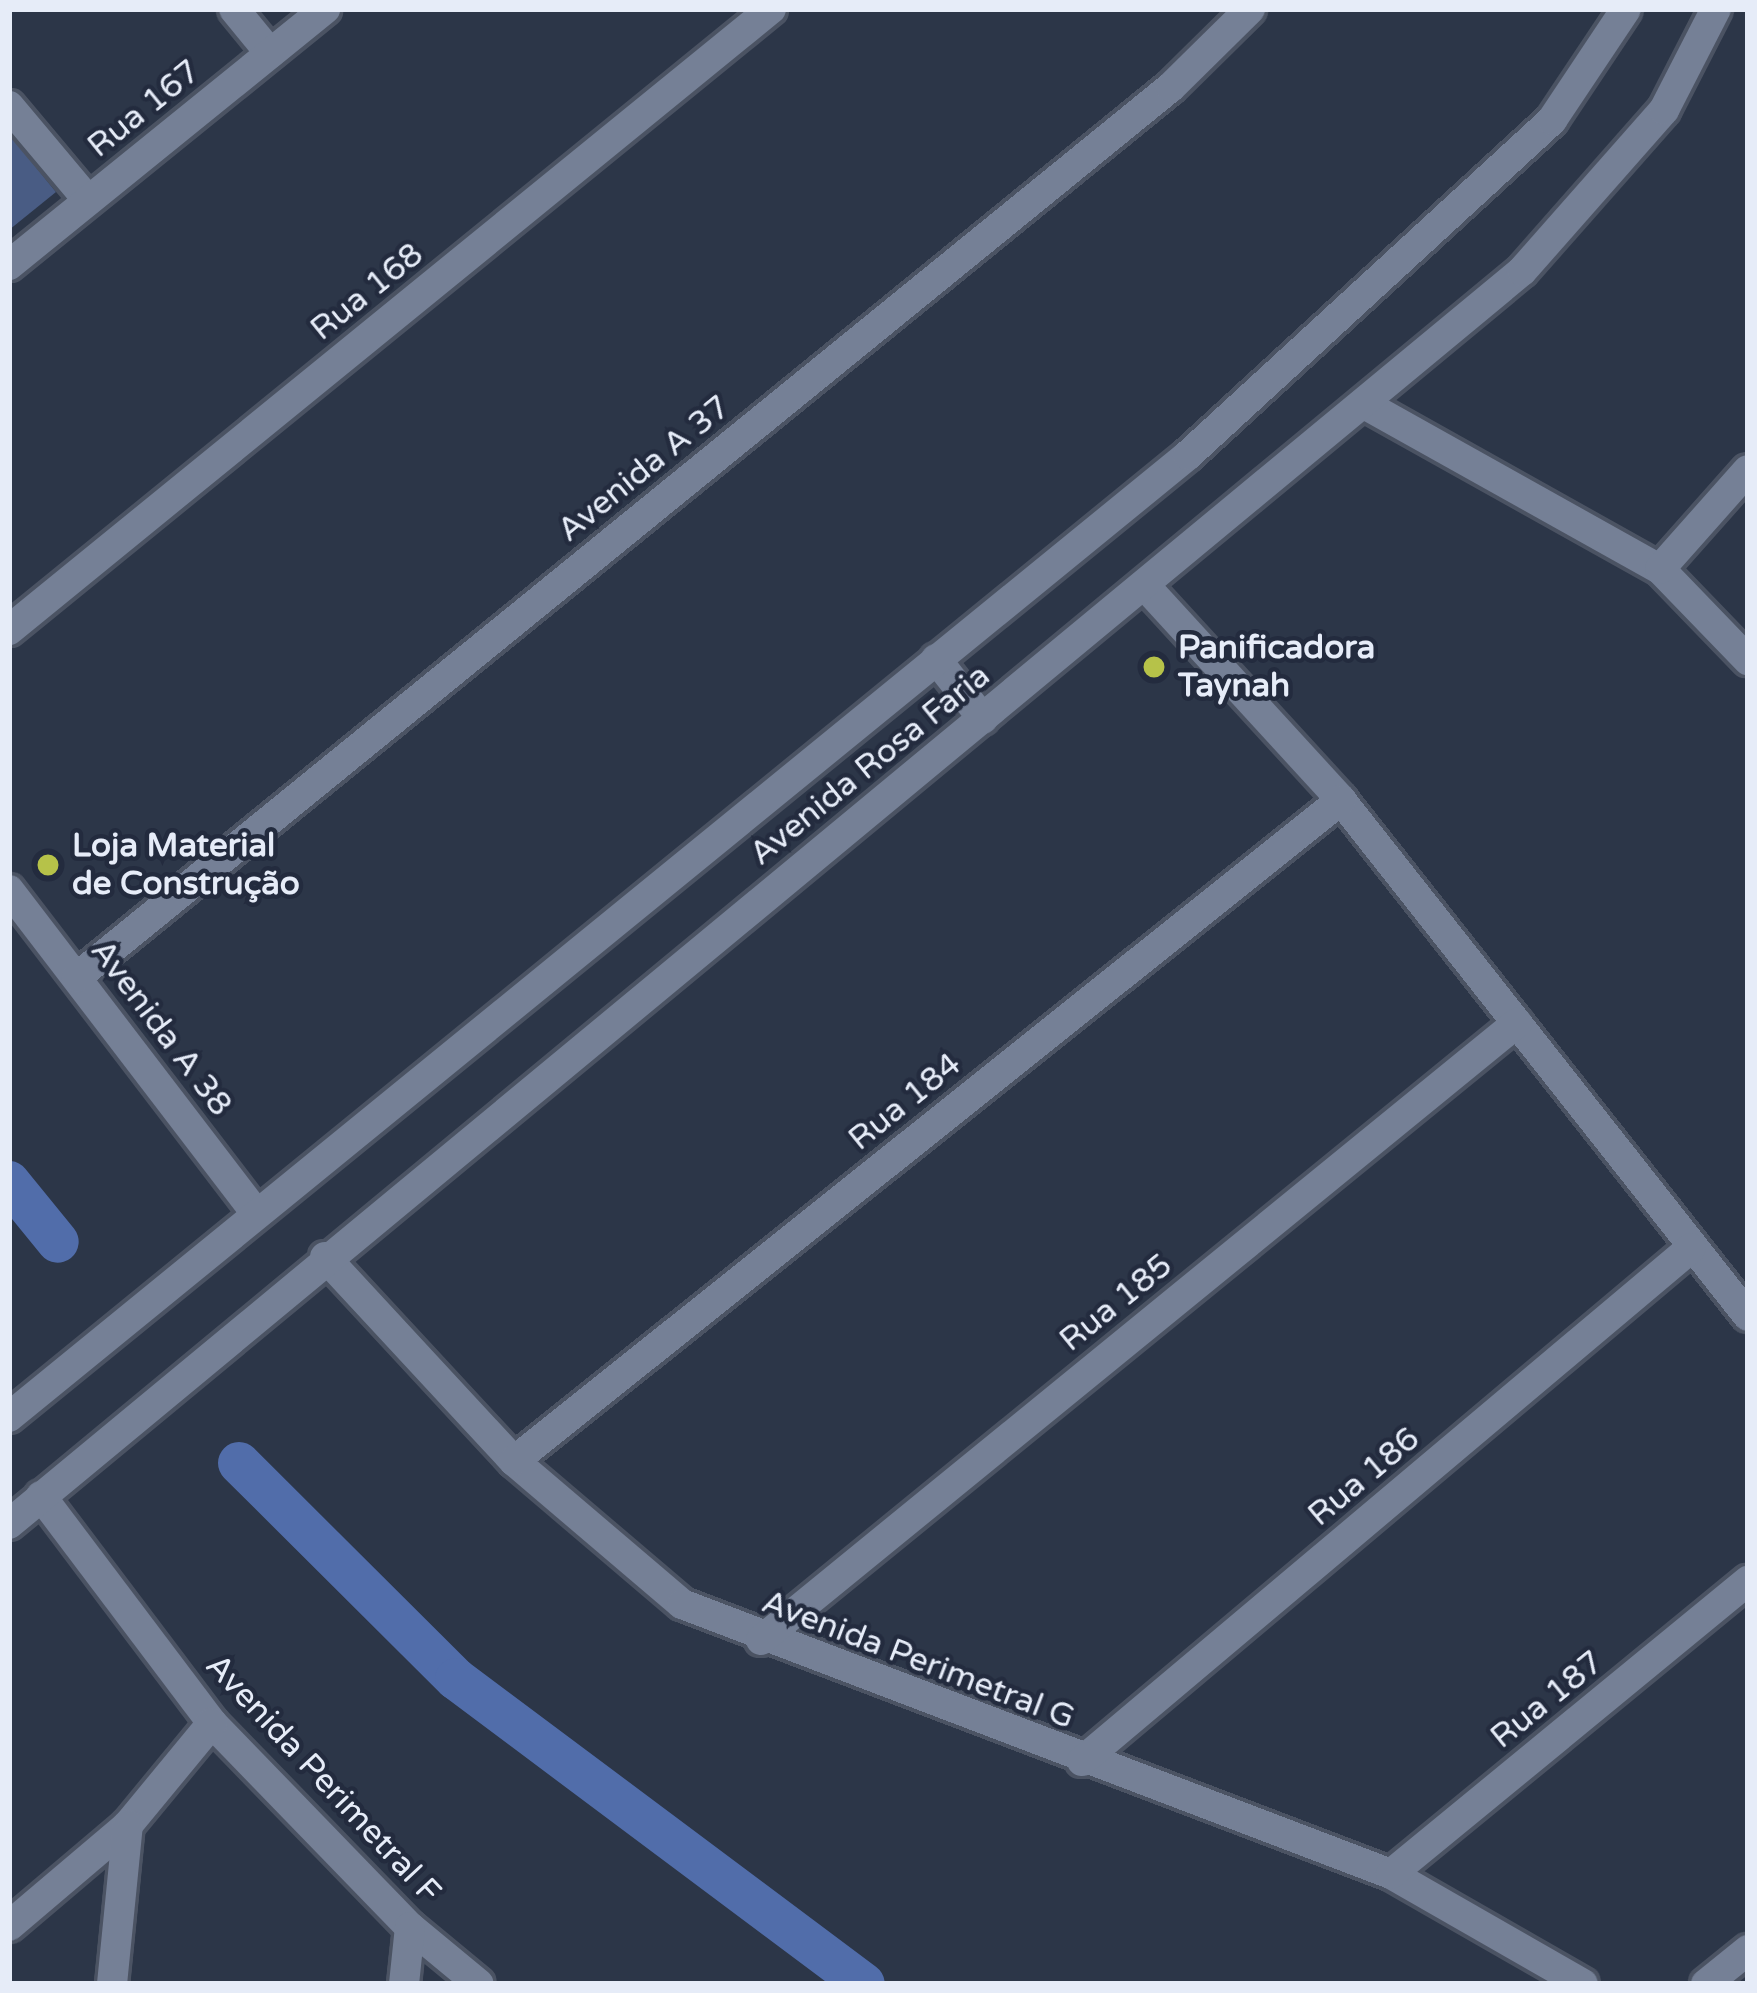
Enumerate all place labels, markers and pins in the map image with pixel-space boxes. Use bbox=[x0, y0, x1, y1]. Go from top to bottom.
place label: Panificadora Taynah bbox=[1178, 628, 1375, 706]
marker: Panificadora Taynah bbox=[1141, 654, 1167, 680]
place label: Loja Material de Construção bbox=[72, 826, 300, 904]
marker: Loja Material de Construção bbox=[35, 852, 61, 878]

